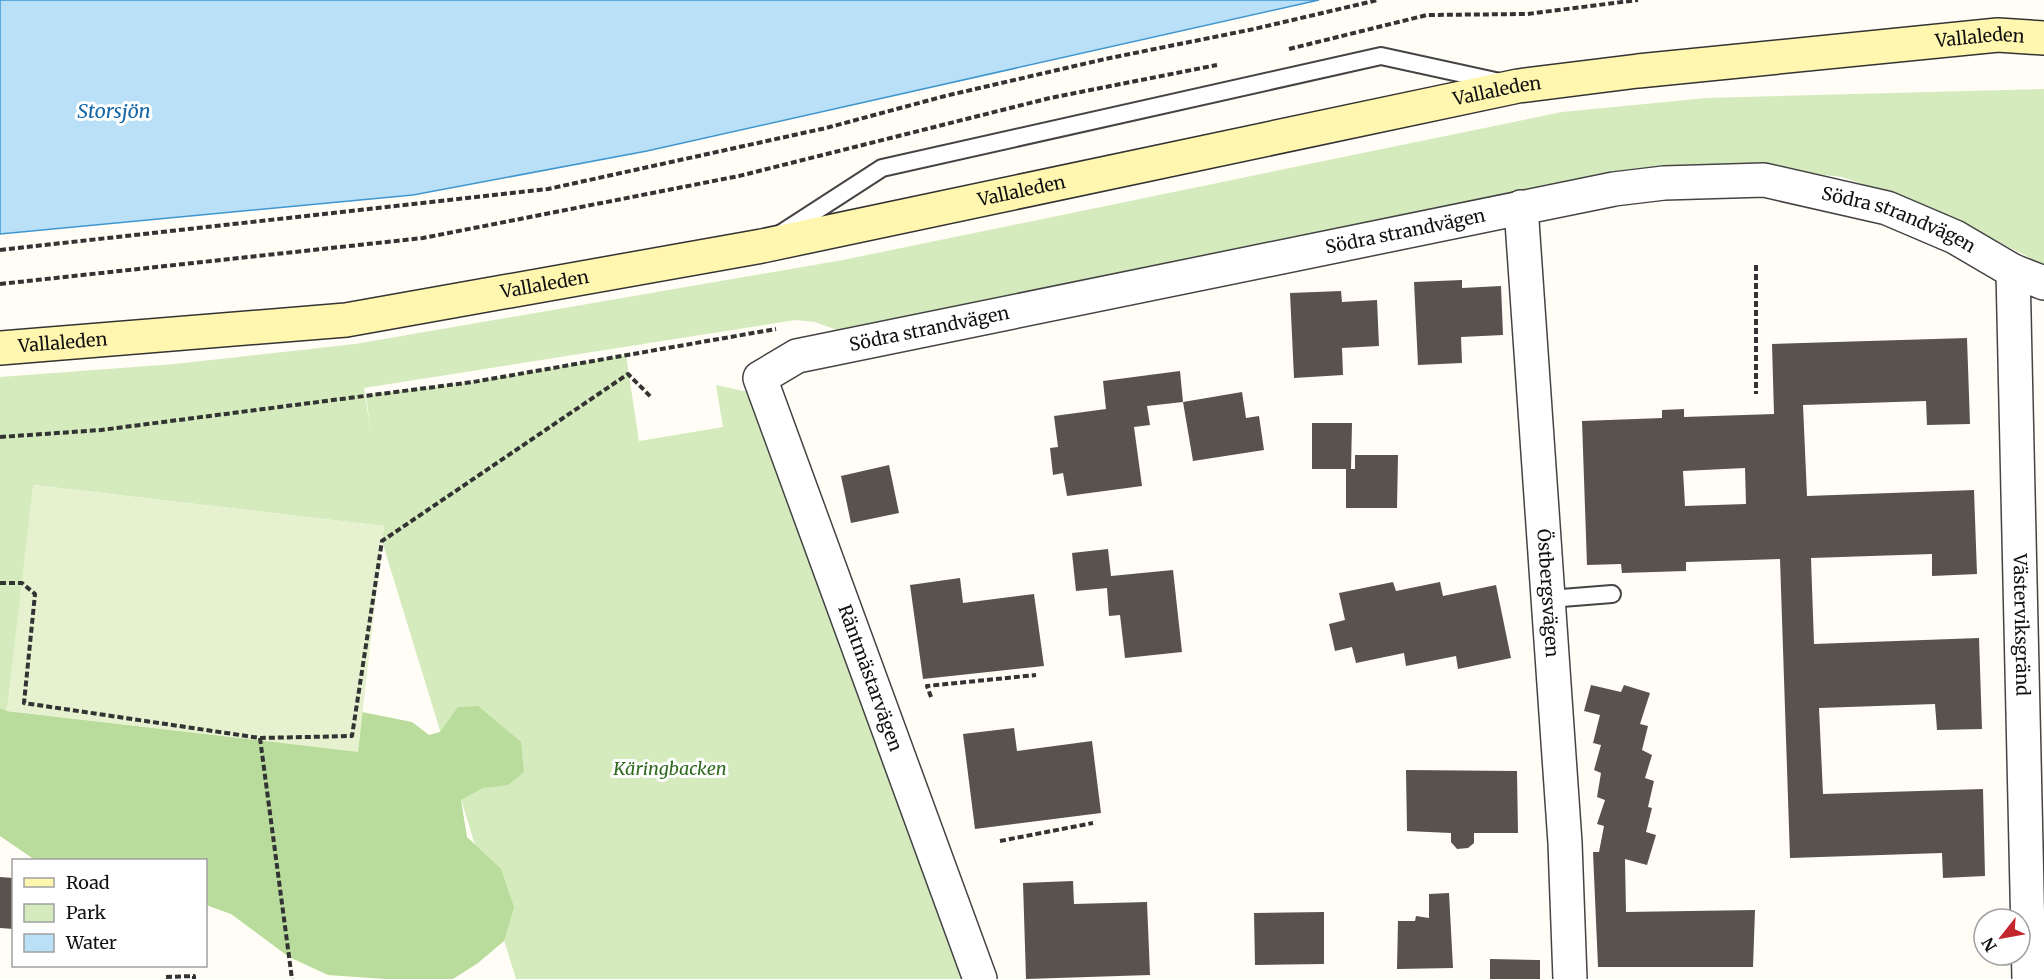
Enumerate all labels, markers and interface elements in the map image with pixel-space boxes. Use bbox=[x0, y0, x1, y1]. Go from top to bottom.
street label: Vallaleden bbox=[1933, 23, 2025, 52]
street label: Vallaleden bbox=[1450, 71, 1543, 111]
water label: Storsjön bbox=[77, 98, 151, 123]
street label: Vallaleden bbox=[974, 170, 1068, 211]
street label: Södra strandvägen bbox=[1819, 181, 1980, 258]
street label: Södra strandvägen bbox=[1323, 204, 1487, 259]
street label: Vallaleden bbox=[498, 265, 591, 303]
street label: Södra strandvägen bbox=[847, 301, 1011, 356]
street label: Vallaleden bbox=[16, 327, 108, 358]
street label: Östbergsvägen bbox=[1532, 528, 1564, 658]
street label: Västerviksgränd bbox=[2008, 552, 2035, 696]
street label: Räntmästarvägen bbox=[833, 601, 908, 754]
park label: Käringbacken bbox=[612, 757, 727, 780]
legend bbox=[12, 859, 207, 967]
text: Road bbox=[66, 871, 110, 894]
text: Park bbox=[66, 901, 107, 924]
north arrow bbox=[1972, 907, 2032, 967]
text: Water bbox=[65, 931, 117, 954]
text: N bbox=[1977, 934, 2001, 955]

